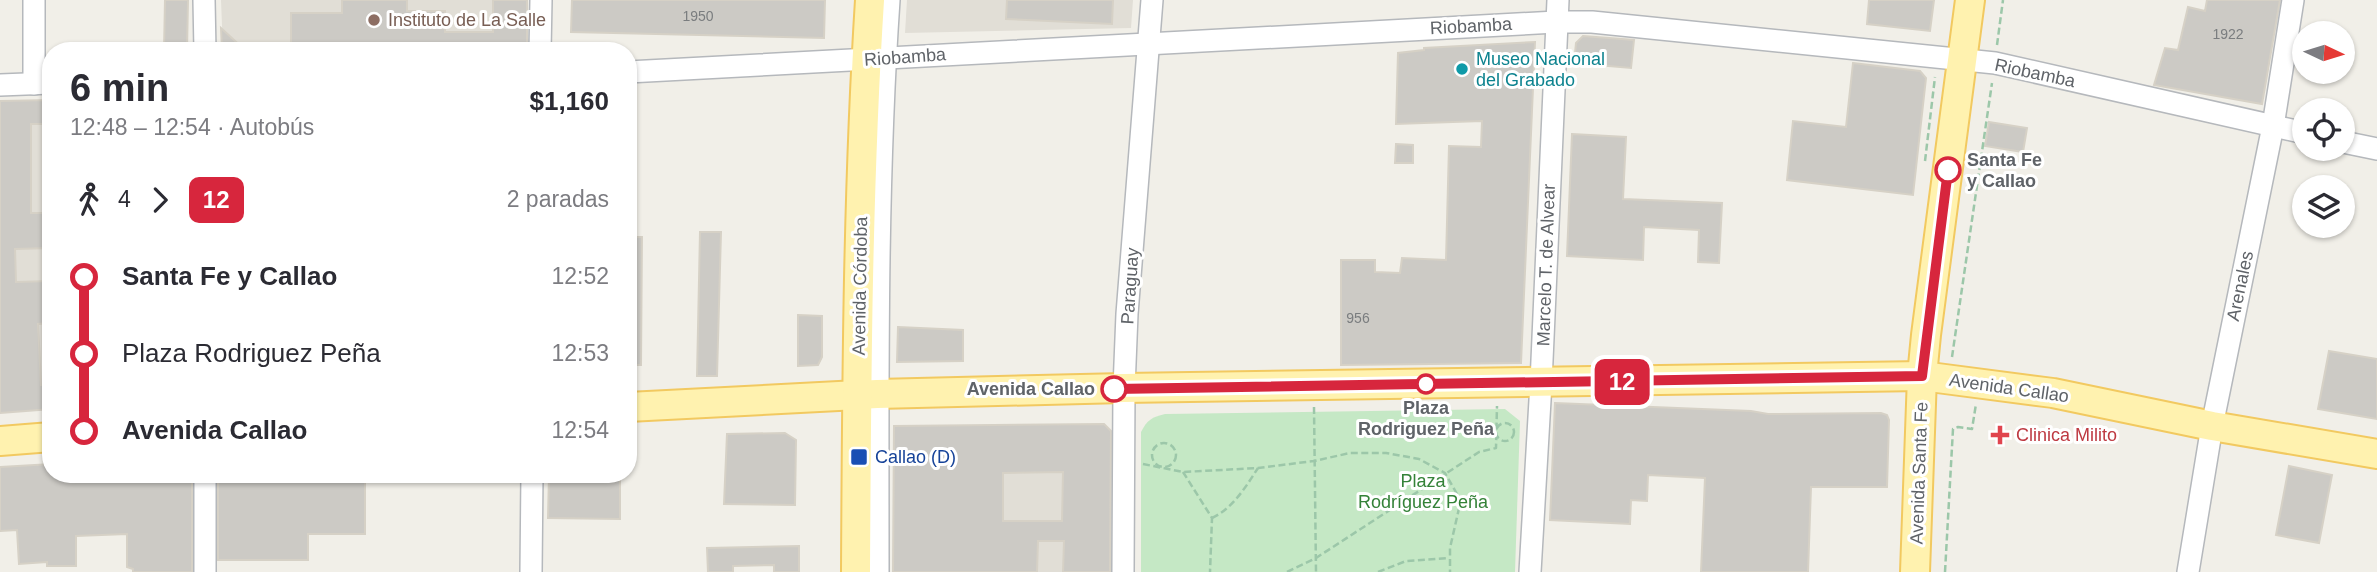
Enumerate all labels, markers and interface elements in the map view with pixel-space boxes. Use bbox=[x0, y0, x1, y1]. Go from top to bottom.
house number: 1950 bbox=[682, 8, 714, 24]
place label: Instituto de La Salle bbox=[388, 10, 546, 30]
marker: Instituto de La Salle bbox=[366, 12, 382, 28]
street label: Riobamba bbox=[1430, 14, 1513, 38]
north arrow bbox=[2292, 21, 2356, 84]
map controls bbox=[2292, 21, 2355, 238]
house number: 1922 bbox=[2212, 26, 2244, 42]
street label: Riobamba bbox=[863, 44, 948, 70]
place label: Museo Nacional del Grabado bbox=[1476, 49, 1605, 90]
street label: Riobamba bbox=[1993, 55, 2078, 92]
marker: Museo Nacional del Grabado bbox=[1454, 61, 1470, 77]
text: 6 min bbox=[70, 67, 169, 109]
text: $1,160 bbox=[529, 86, 609, 116]
button: locate bbox=[2292, 98, 2355, 161]
text: 12:48 – 12:54 · Autobús bbox=[70, 114, 314, 140]
place label: Santa Fe y Callao bbox=[1967, 150, 2042, 191]
marker: Santa Fe y Callao bbox=[1935, 157, 1961, 183]
button: layers bbox=[2292, 175, 2355, 238]
icon: walk bbox=[70, 181, 108, 219]
icon: forward bbox=[141, 181, 179, 219]
street label: Marcelo T. de Alvear bbox=[1533, 183, 1559, 347]
text: 4 bbox=[118, 186, 131, 212]
text: 12 bbox=[203, 186, 230, 213]
text: 2 paradas bbox=[507, 186, 609, 212]
street label: Avenida Córdoba bbox=[849, 215, 871, 356]
street label: Paraguay bbox=[1117, 247, 1143, 325]
street label: Arenales bbox=[2223, 249, 2257, 323]
text: Santa Fe y Callao bbox=[122, 261, 337, 291]
text: 12:52 bbox=[551, 263, 609, 289]
house number: 956 bbox=[1346, 310, 1370, 326]
text: Plaza Rodriguez Peña bbox=[122, 338, 381, 368]
text: 12:53 bbox=[551, 340, 609, 366]
line badge: 12 bbox=[1590, 359, 1654, 405]
text: 12 bbox=[1609, 368, 1635, 395]
street label: Avenida Callao bbox=[1948, 370, 2070, 406]
marker: Plaza Rodriguez Peña bbox=[1416, 374, 1436, 394]
marker: Avenida Callao bbox=[1101, 376, 1127, 402]
place label: Avenida Callao bbox=[967, 379, 1095, 399]
place label: Plaza Rodriguez Peña bbox=[1358, 398, 1495, 439]
street label: Avenida Santa Fe bbox=[1907, 401, 1931, 545]
text: Avenida Callao bbox=[122, 415, 307, 445]
text: 12:54 bbox=[551, 417, 609, 443]
marker: Clinica Milito bbox=[1990, 425, 2010, 445]
place label: Clinica Milito bbox=[2016, 425, 2117, 445]
marker: Callao (D) bbox=[849, 447, 869, 467]
place label: Callao (D) bbox=[875, 447, 956, 467]
park label: Plaza Rodríguez Peña bbox=[1358, 471, 1489, 512]

